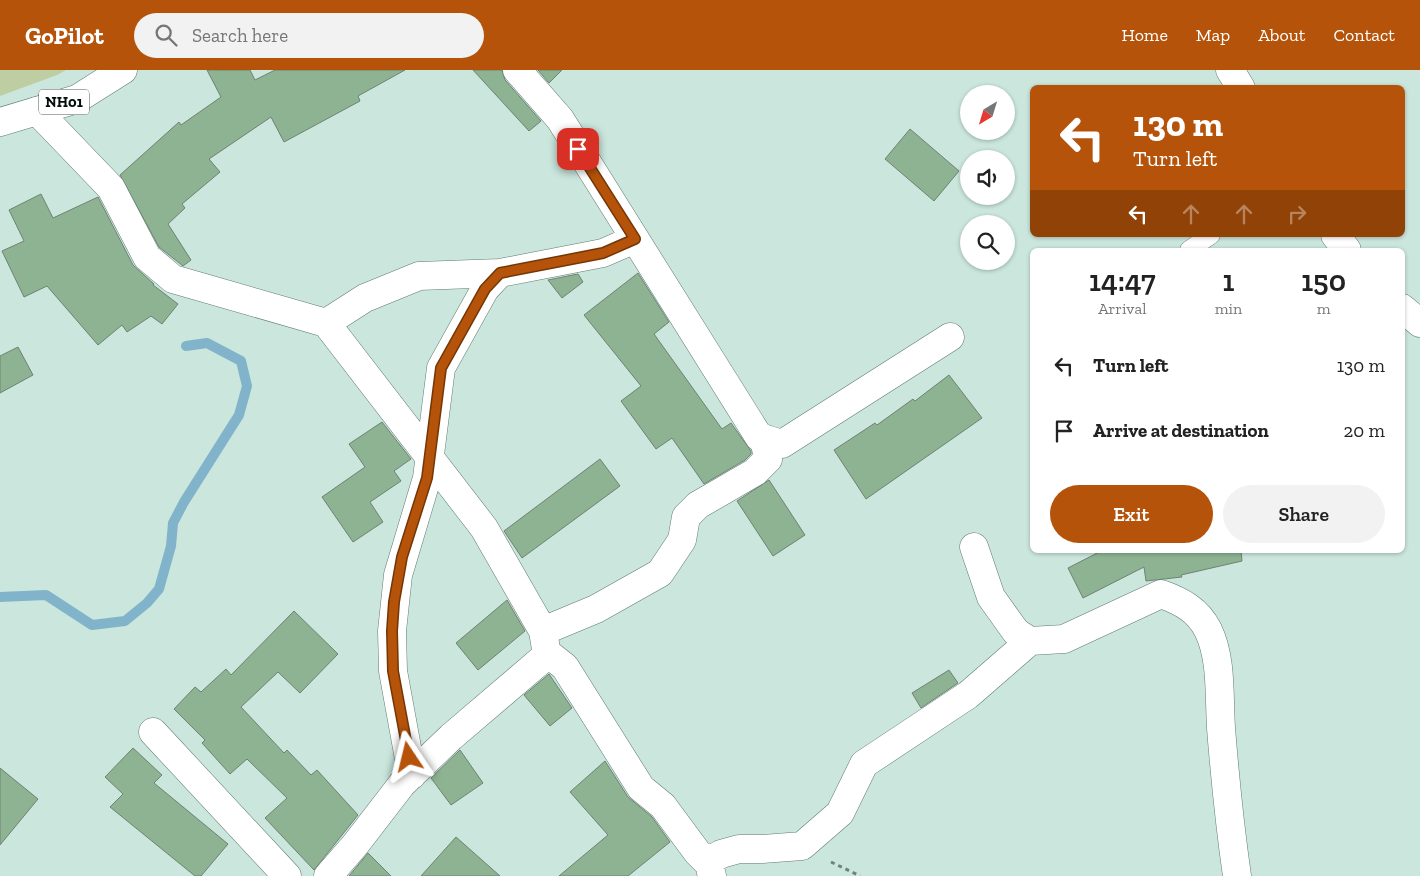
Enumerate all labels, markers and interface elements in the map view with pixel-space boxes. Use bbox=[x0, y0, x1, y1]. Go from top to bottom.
search box bbox=[134, 13, 484, 58]
text: GoPilot bbox=[25, 21, 104, 50]
icon: search bbox=[152, 21, 180, 49]
text: Search here bbox=[192, 24, 288, 47]
text: Home bbox=[1121, 24, 1168, 46]
text: Map bbox=[1196, 24, 1230, 46]
text: About bbox=[1258, 24, 1305, 46]
text: Contact bbox=[1333, 24, 1395, 46]
north arrow bbox=[960, 85, 1015, 140]
map controls bbox=[960, 85, 1015, 270]
road number: NH01 bbox=[39, 90, 89, 114]
text: 130 m bbox=[1133, 103, 1223, 145]
icon: left bbox=[1050, 105, 1115, 170]
pin bbox=[557, 128, 599, 170]
icon: arrive bbox=[564, 135, 592, 163]
text: Turn left bbox=[1133, 145, 1217, 172]
button: sound bbox=[960, 150, 1015, 205]
icon: left bbox=[1124, 200, 1152, 228]
icon: ahead bbox=[1177, 200, 1205, 228]
icon: ahead bbox=[1230, 200, 1258, 228]
icon: right bbox=[1283, 200, 1311, 228]
button: search bbox=[960, 215, 1015, 270]
text: 14:47 bbox=[1089, 263, 1156, 299]
text: 1 bbox=[1222, 263, 1234, 299]
text: 150 bbox=[1301, 263, 1346, 299]
text: Arrival bbox=[1098, 299, 1146, 318]
text: min bbox=[1215, 299, 1242, 318]
text: m bbox=[1317, 299, 1330, 318]
icon: left bbox=[1050, 352, 1078, 380]
text: Turn left bbox=[1093, 354, 1168, 377]
text: 130 m bbox=[1337, 354, 1385, 377]
icon: arrive bbox=[1050, 417, 1078, 445]
text: Arrive at destination bbox=[1093, 419, 1269, 442]
text: 20 m bbox=[1344, 419, 1385, 442]
button: Exit bbox=[1050, 485, 1213, 543]
button: Share bbox=[1223, 485, 1385, 543]
position arrow bbox=[382, 730, 434, 782]

